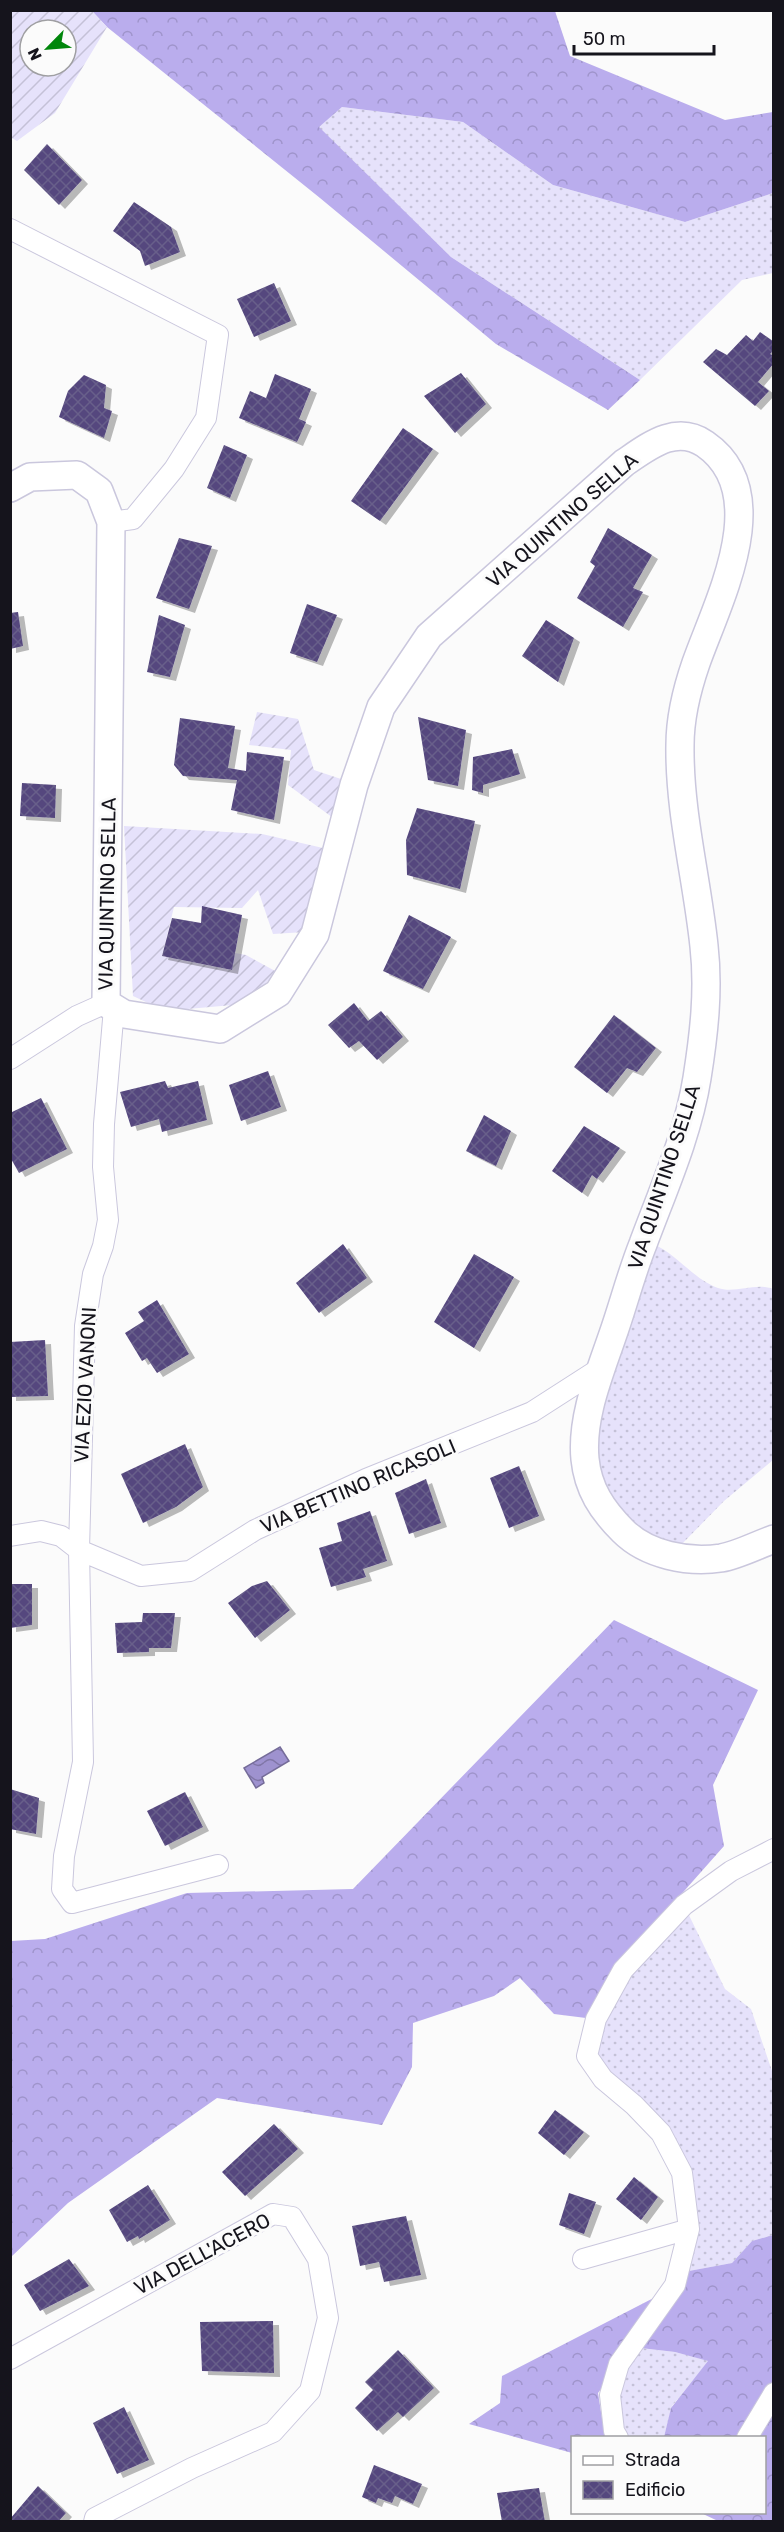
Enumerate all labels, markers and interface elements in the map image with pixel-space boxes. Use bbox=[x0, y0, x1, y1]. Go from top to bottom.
north arrow bbox=[18, 18, 78, 78]
scale bar bbox=[574, 18, 714, 56]
text: 50 m bbox=[583, 28, 626, 50]
text: N bbox=[24, 45, 46, 63]
street label: VIA QUINTINO SELLA bbox=[481, 448, 643, 592]
street label: VIA QUINTINO SELLA bbox=[93, 797, 121, 991]
street label: VIA QUINTINO SELLA bbox=[623, 1081, 705, 1273]
street label: VIA EZIO VANONI bbox=[69, 1306, 101, 1464]
street label: VIA BETTINO RICASOLI bbox=[256, 1434, 460, 1538]
street label: VIA DELL'ACERO bbox=[130, 2208, 274, 2300]
legend bbox=[571, 2436, 766, 2514]
text: Strada bbox=[625, 2449, 681, 2471]
text: Edificio bbox=[625, 2479, 685, 2501]

